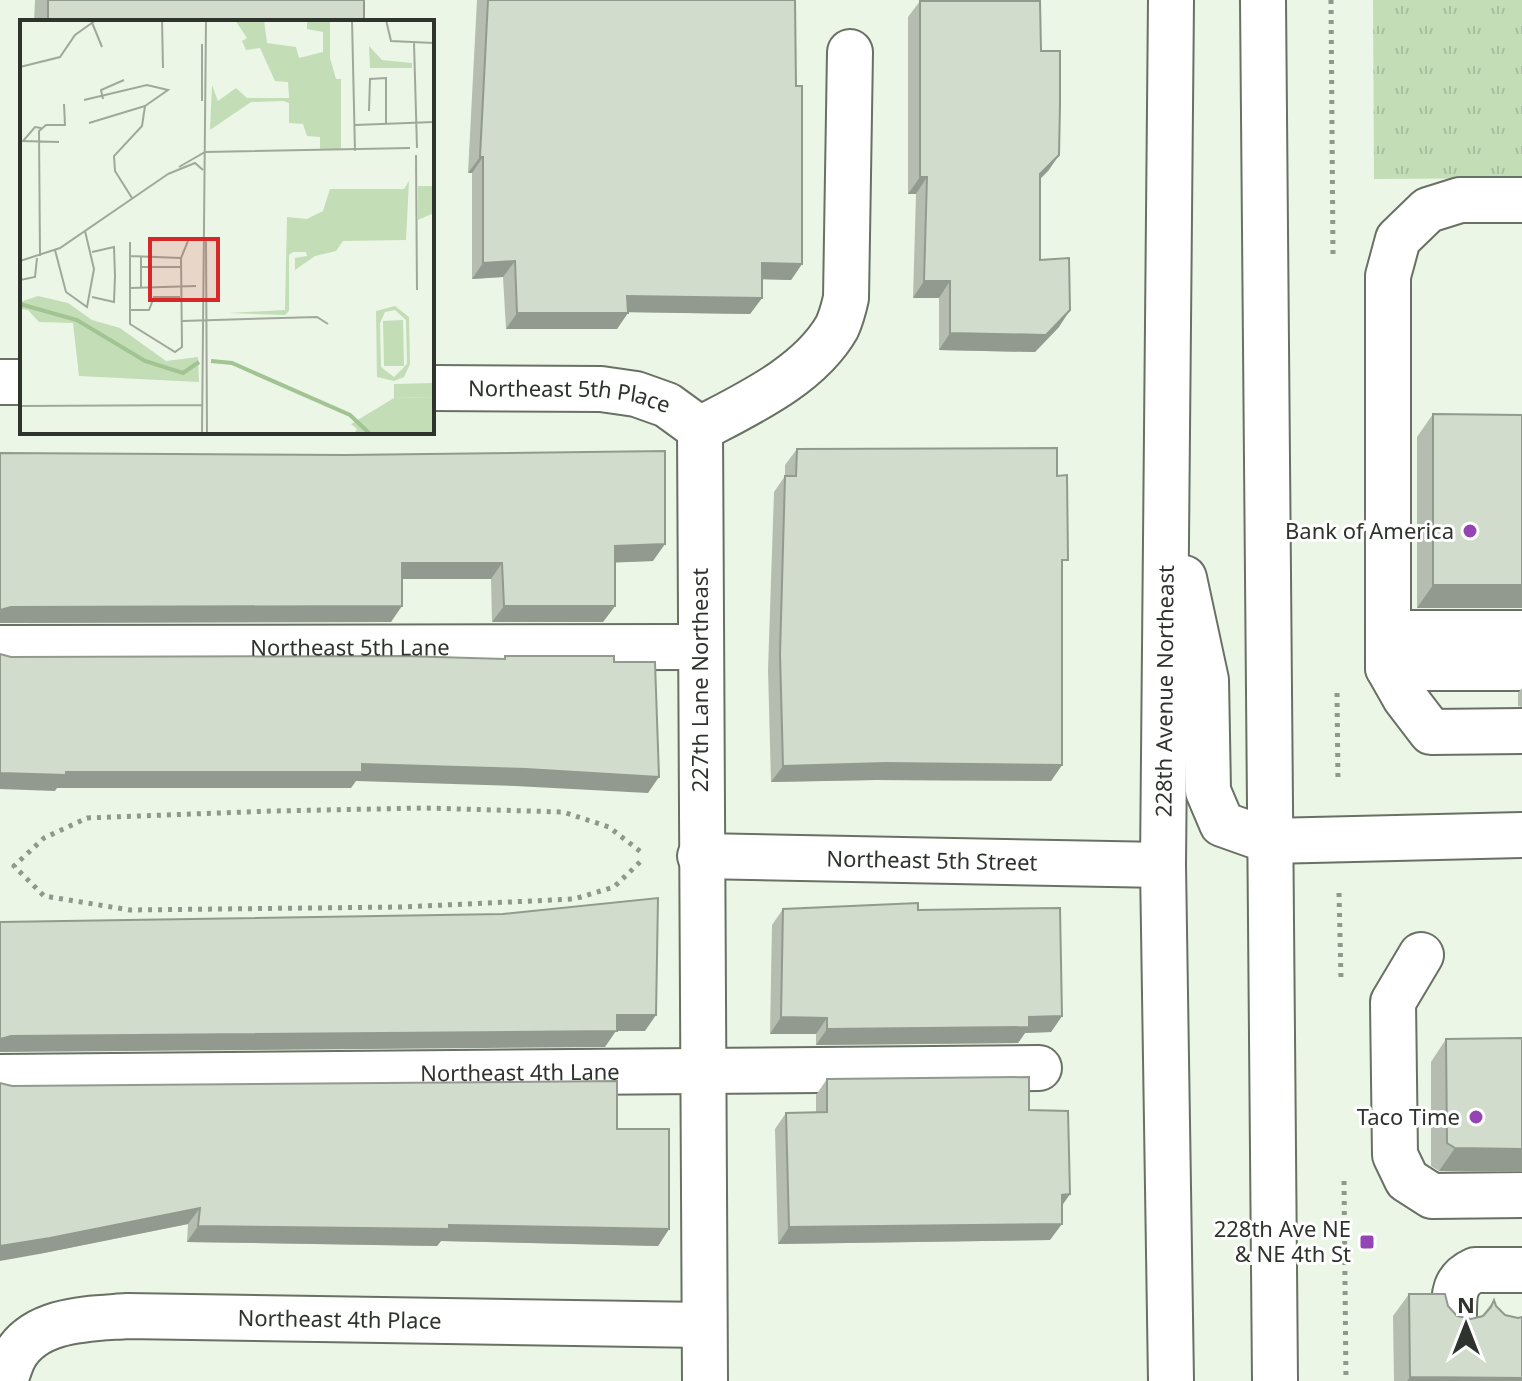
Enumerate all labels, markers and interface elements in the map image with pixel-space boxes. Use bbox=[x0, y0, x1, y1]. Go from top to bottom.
inset map bbox=[20, 20, 434, 434]
street label: Northeast 5th Place bbox=[468, 372, 675, 419]
place label: Bank of America bbox=[1285, 515, 1454, 545]
marker: Bank of America bbox=[1461, 522, 1479, 540]
street label: 228th Avenue Northeast bbox=[1147, 565, 1180, 817]
street label: 227th Lane Northeast bbox=[684, 568, 714, 792]
street label: Northeast 5th Lane bbox=[250, 631, 450, 662]
street label: Northeast 5th Street bbox=[826, 842, 1038, 877]
street label: Northeast 4th Lane bbox=[420, 1056, 620, 1087]
place label: Taco Time bbox=[1357, 1101, 1460, 1131]
marker: Taco Time bbox=[1467, 1108, 1485, 1126]
place label: 228th Ave NE & NE 4th St bbox=[1214, 1213, 1351, 1268]
marker: 228th Ave NE & NE 4th St bbox=[1358, 1233, 1376, 1251]
north arrow bbox=[1426, 1285, 1506, 1365]
text: N bbox=[1457, 1289, 1475, 1319]
street label: Northeast 4th Place bbox=[237, 1302, 442, 1335]

